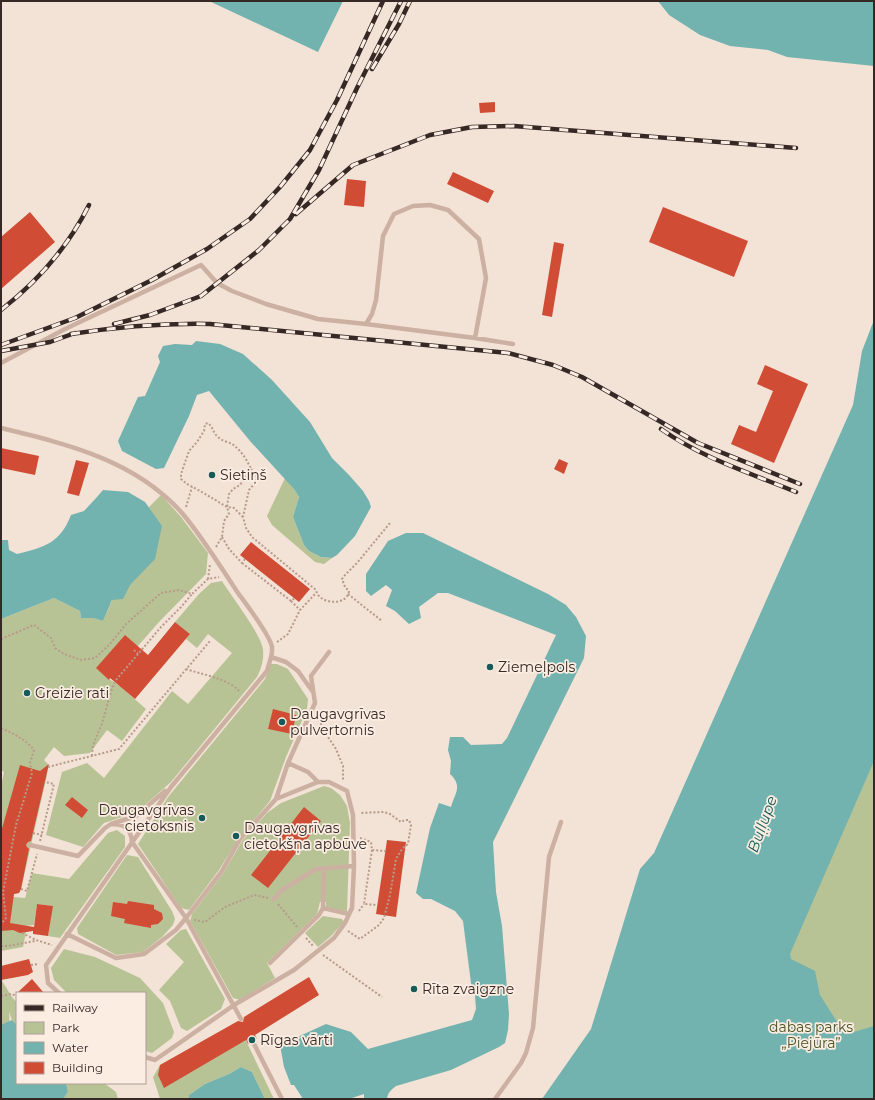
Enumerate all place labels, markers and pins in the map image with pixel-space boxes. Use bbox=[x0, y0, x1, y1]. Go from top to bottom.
place label: Sietiņš bbox=[220, 466, 267, 485]
marker: Sietiņš bbox=[207, 470, 217, 480]
place label: Ziemeļpols bbox=[498, 658, 575, 677]
marker: Ziemeļpols bbox=[485, 662, 495, 672]
place label: Greizie rati bbox=[35, 684, 109, 702]
marker: Greizie rati bbox=[22, 688, 32, 698]
place label: Daugavgrīvas pulvertornis bbox=[290, 705, 386, 739]
marker: Daugavgrīvas pulvertornis bbox=[277, 717, 287, 727]
place label: Daugavgrīvas cietoksnis bbox=[98, 801, 194, 835]
marker: Daugavgrīvas cietoksnis bbox=[197, 813, 207, 823]
place label: Daugavgrīvas cietokšņa apbūve bbox=[244, 819, 367, 854]
marker: Daugavgrīvas cietokšņa apbūve bbox=[231, 831, 241, 841]
place label: Rīta zvaigzne bbox=[422, 980, 514, 998]
marker: Rīta zvaigzne bbox=[409, 984, 419, 994]
place label: Rīgas vārti bbox=[260, 1031, 333, 1049]
marker: Rīgas vārti bbox=[247, 1035, 257, 1045]

